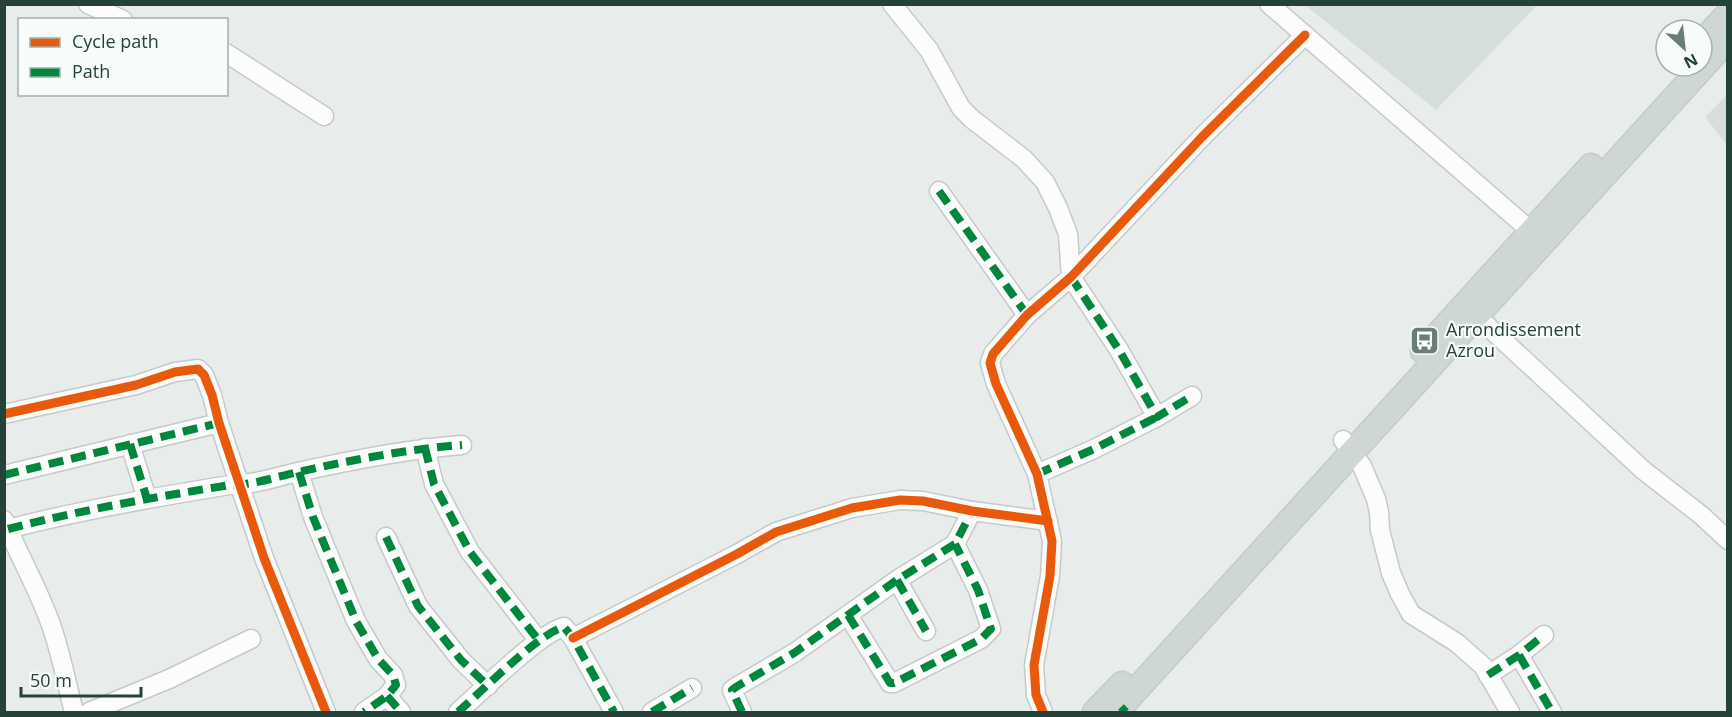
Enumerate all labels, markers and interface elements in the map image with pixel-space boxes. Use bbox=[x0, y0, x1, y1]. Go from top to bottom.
legend bbox=[18, 18, 228, 96]
north arrow bbox=[1654, 18, 1714, 78]
text: Cycle path bbox=[72, 29, 159, 53]
text: N bbox=[1680, 49, 1702, 74]
text: Path bbox=[72, 59, 110, 83]
place label: Arrondissement Azrou bbox=[1446, 317, 1581, 362]
bus stop icon: Arrondissement Azrou bbox=[1409, 324, 1441, 356]
scale bar bbox=[21, 660, 141, 698]
text: 50 m bbox=[30, 668, 72, 692]

